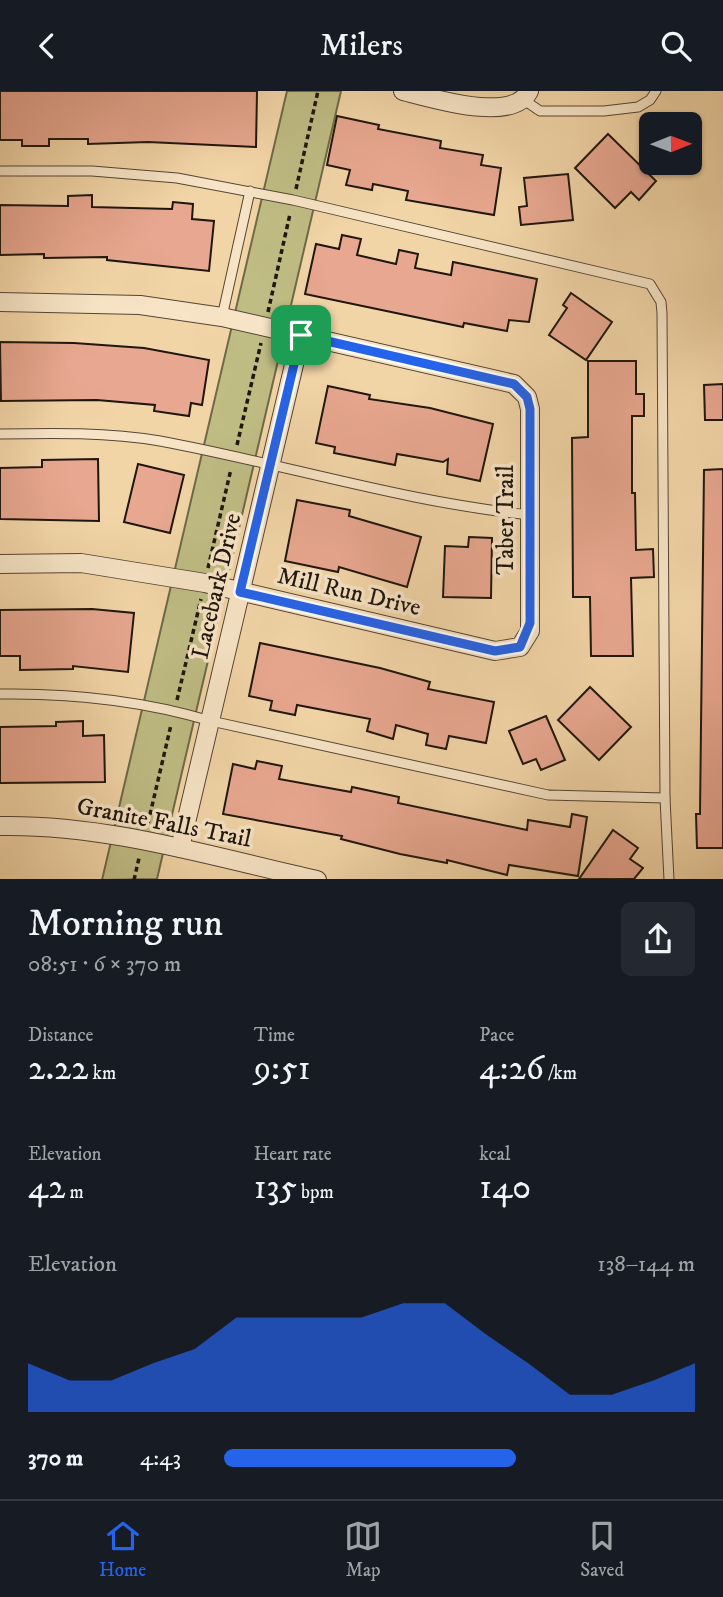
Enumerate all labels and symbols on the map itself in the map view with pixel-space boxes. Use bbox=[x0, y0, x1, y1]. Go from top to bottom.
north arrow bbox=[639, 112, 702, 175]
pin bbox=[271, 305, 331, 365]
street label: Taber Trail bbox=[491, 464, 521, 575]
street label: Lacebark Drive bbox=[186, 510, 248, 662]
street label: Mill Run Drive bbox=[274, 561, 424, 623]
street label: Granite Falls Trail bbox=[74, 791, 255, 855]

